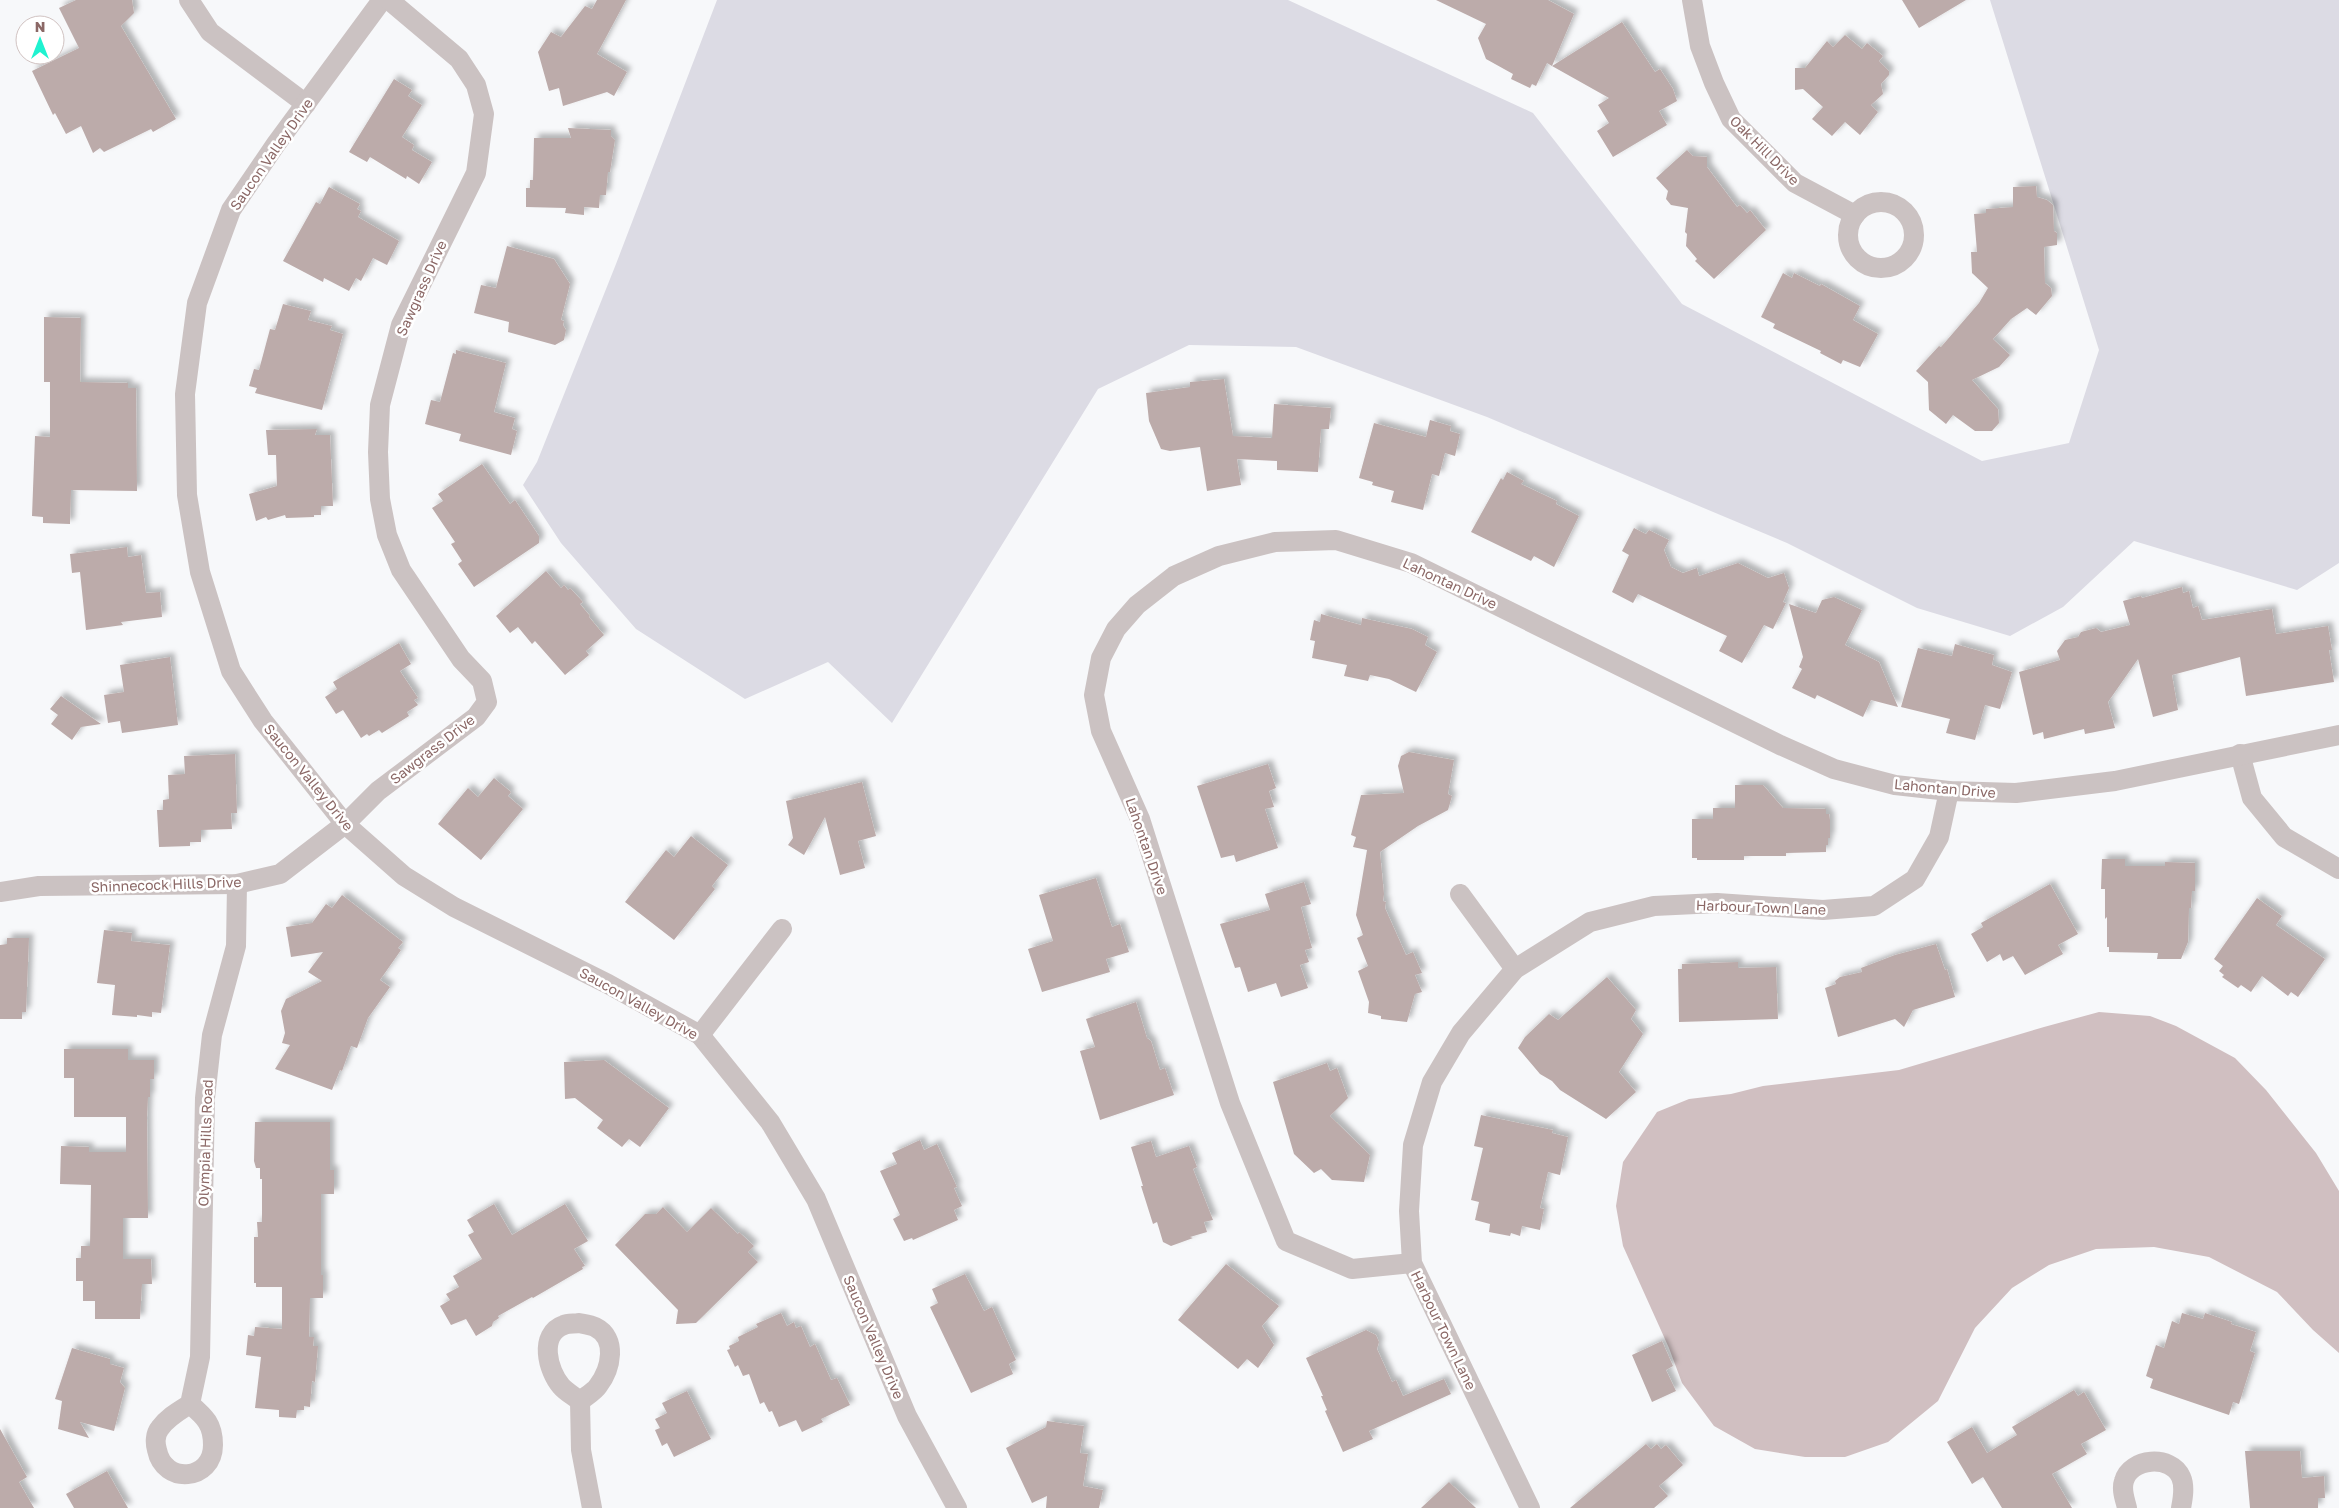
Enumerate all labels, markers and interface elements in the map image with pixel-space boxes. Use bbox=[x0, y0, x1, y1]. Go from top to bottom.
north arrow bbox=[15, 15, 65, 65]
text: N bbox=[35, 18, 45, 35]
street label: Saucon Valley Drive bbox=[226, 95, 316, 213]
street label: Oak Hill Drive bbox=[1727, 112, 1803, 188]
street label: Sawgrass Drive bbox=[392, 238, 450, 338]
street label: Lahontan Drive bbox=[1400, 554, 1500, 612]
street label: Sawgrass Drive bbox=[386, 711, 478, 787]
street label: Saucon Valley Drive bbox=[261, 720, 357, 834]
street label: Lahontan Drive bbox=[1894, 775, 1996, 801]
street label: Lahontan Drive bbox=[1122, 795, 1172, 897]
street label: Shinnecock Hills Drive bbox=[90, 873, 242, 895]
street label: Harbour Town Lane bbox=[1696, 896, 1826, 918]
street label: Saucon Valley Drive bbox=[577, 963, 701, 1043]
street label: Olympia Hills Road bbox=[194, 1079, 216, 1207]
street label: Harbour Town Lane bbox=[1408, 1268, 1480, 1392]
street label: Saucon Valley Drive bbox=[840, 1273, 908, 1401]

